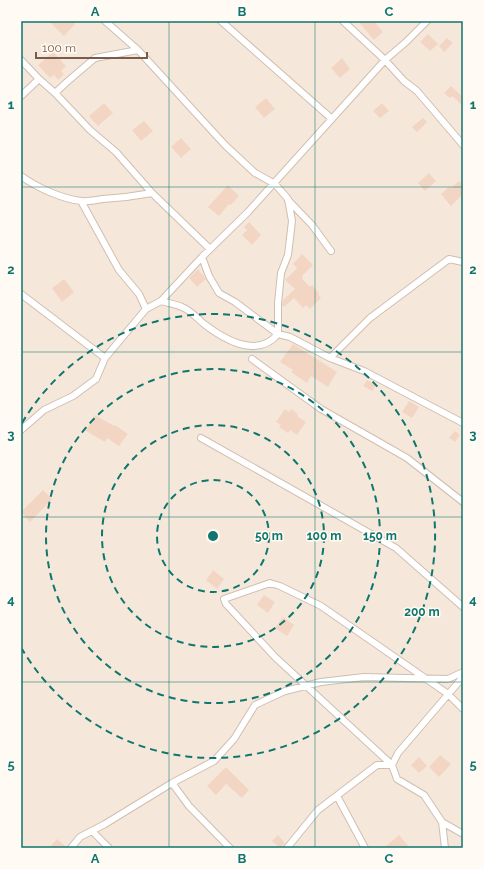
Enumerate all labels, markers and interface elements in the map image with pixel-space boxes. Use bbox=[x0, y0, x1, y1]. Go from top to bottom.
text: A bbox=[91, 4, 100, 19]
text: B bbox=[238, 4, 247, 19]
text: C bbox=[385, 4, 394, 19]
scale bar bbox=[36, 34, 147, 60]
text: 100 m bbox=[42, 41, 76, 55]
text: 1 bbox=[8, 97, 15, 112]
text: 1 bbox=[470, 97, 477, 112]
text: 2 bbox=[7, 262, 15, 277]
text: 2 bbox=[469, 262, 477, 277]
text: 3 bbox=[7, 427, 15, 442]
text: 3 bbox=[469, 427, 477, 442]
centre of rings bbox=[206, 529, 220, 543]
text: 50 m bbox=[255, 529, 283, 543]
text: 100 m bbox=[307, 529, 341, 543]
text: 150 m bbox=[363, 529, 397, 543]
text: 4 bbox=[7, 592, 15, 607]
text: 4 bbox=[469, 592, 477, 607]
text: 200 m bbox=[404, 605, 440, 619]
text: 5 bbox=[7, 757, 15, 772]
text: 5 bbox=[469, 757, 477, 772]
text: A bbox=[91, 851, 100, 866]
text: B bbox=[238, 851, 247, 866]
text: C bbox=[385, 851, 394, 866]

